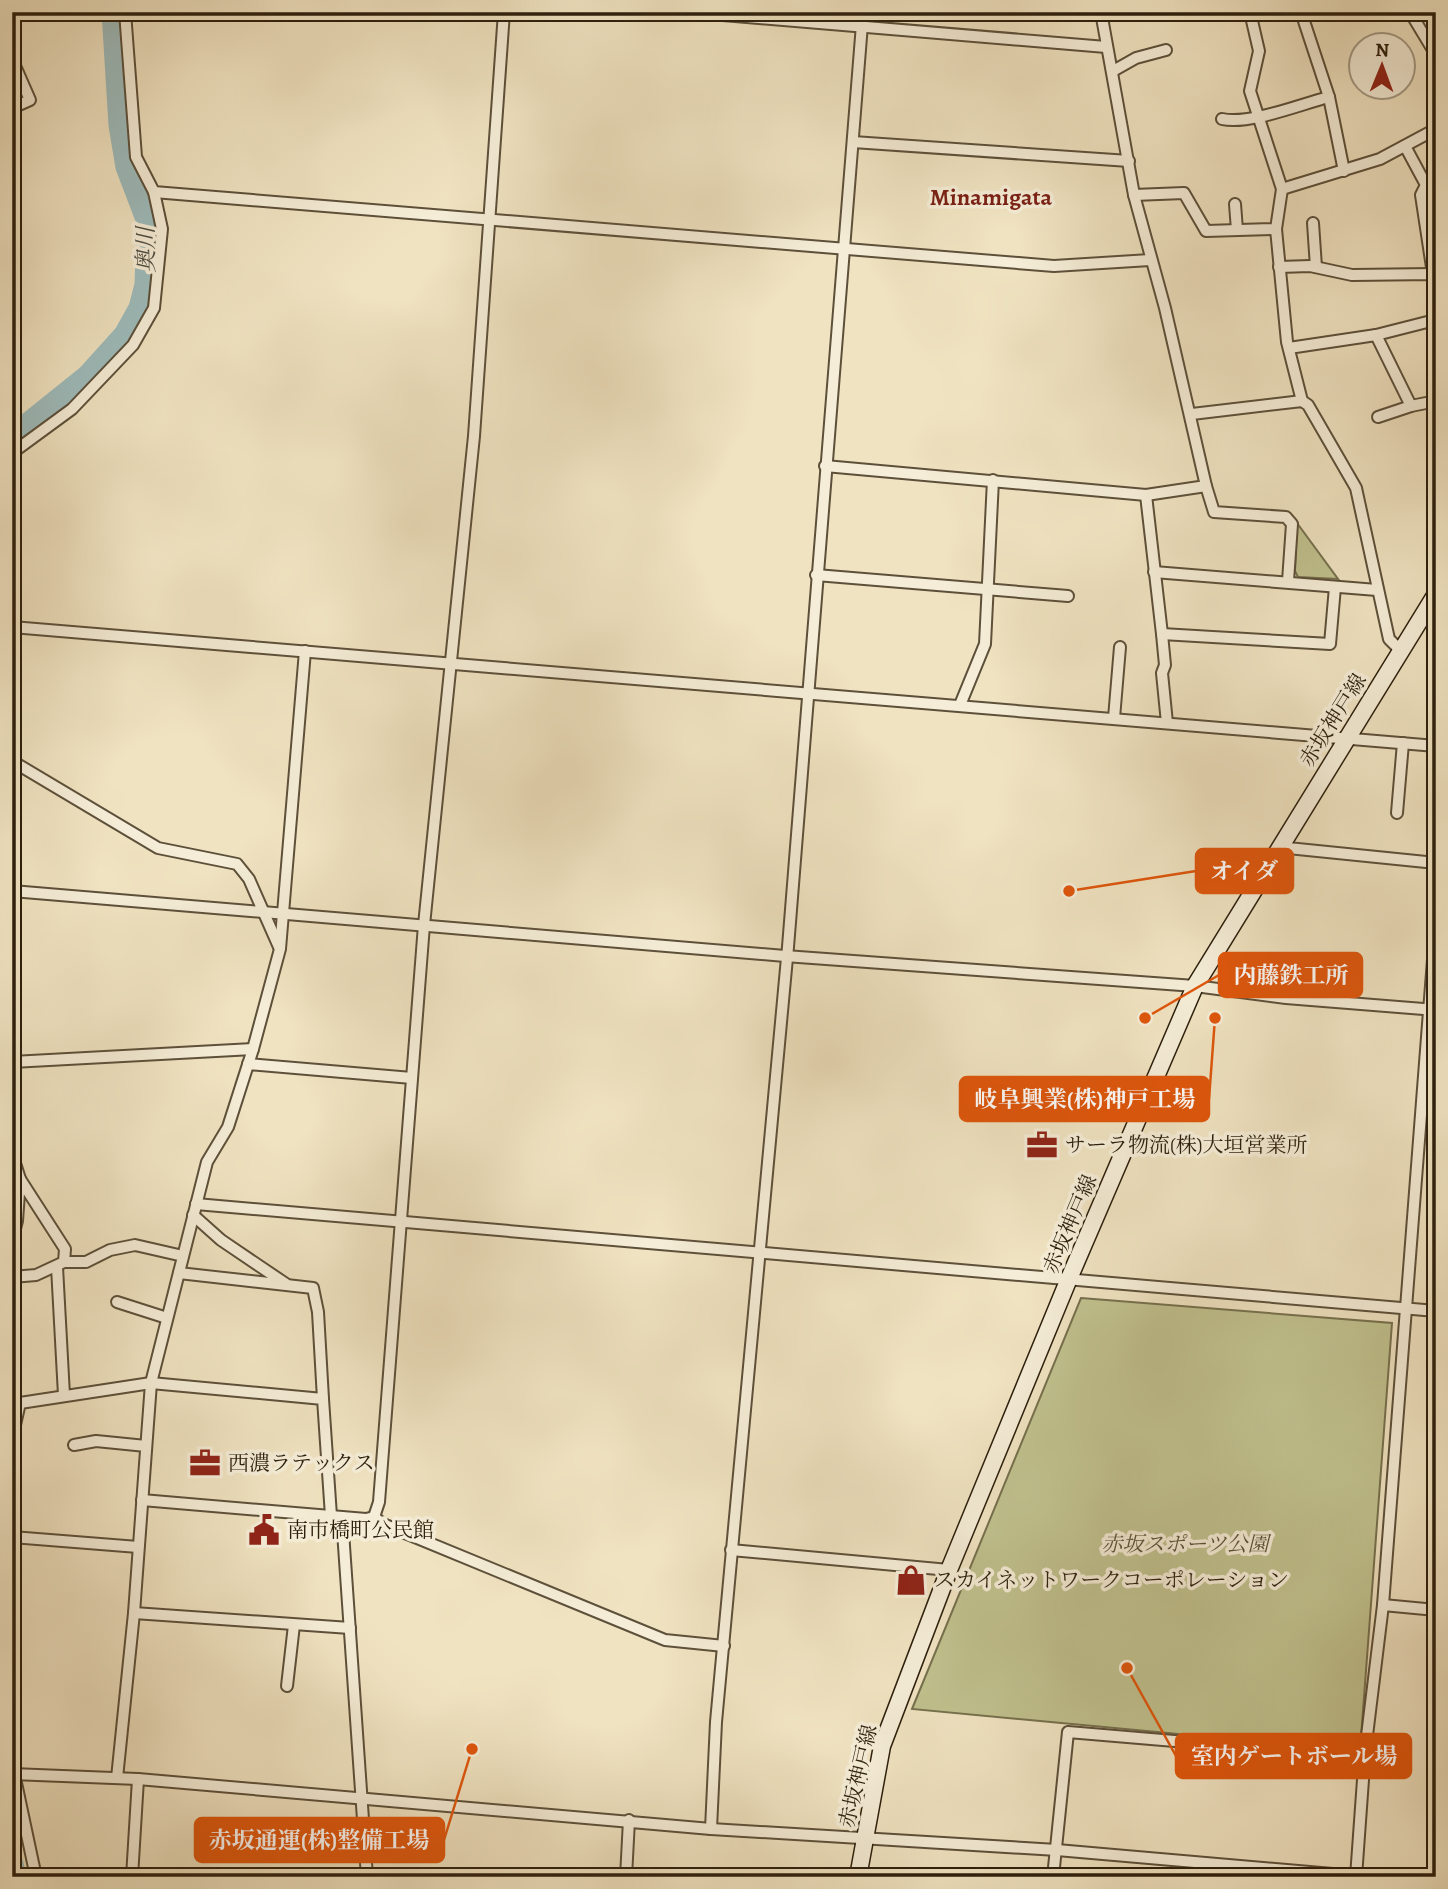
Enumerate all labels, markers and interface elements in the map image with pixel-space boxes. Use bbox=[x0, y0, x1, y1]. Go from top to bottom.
north arrow bbox=[1346, 32, 1416, 102]
text: N bbox=[1375, 37, 1390, 63]
district label: Minamigata bbox=[930, 181, 1053, 213]
water label: 奥川 bbox=[130, 224, 162, 273]
street label: 赤坂神戸線 bbox=[1293, 668, 1373, 772]
callout: オイダ bbox=[1196, 849, 1293, 893]
text: オイダ bbox=[1210, 856, 1278, 887]
callout: 内藤鉄工所 bbox=[1219, 953, 1362, 997]
text: 内藤鉄工所 bbox=[1234, 960, 1349, 991]
callout: 岐阜興業(株)神戸工場 bbox=[960, 1077, 1209, 1121]
text: 岐阜興業(株)神戸工場 bbox=[975, 1084, 1195, 1115]
office icon: サーラ物流(株)大垣営業所 bbox=[1025, 1128, 1059, 1162]
place label: サーラ物流(株)大垣営業所 bbox=[1065, 1131, 1308, 1159]
street label: 赤坂神戸線 bbox=[1037, 1170, 1103, 1278]
office icon: 西濃ラテックス bbox=[188, 1446, 222, 1480]
place label: 西濃ラテックス bbox=[228, 1449, 375, 1477]
public building icon: 南市橋町公民館 bbox=[247, 1513, 281, 1547]
place label: 南市橋町公民館 bbox=[287, 1516, 434, 1544]
park label: 赤坂スポーツ公園 bbox=[1101, 1530, 1272, 1558]
shop icon: スカイネットワークコーポレーション bbox=[894, 1563, 928, 1597]
place label: スカイネットワークコーポレーション bbox=[934, 1566, 1289, 1594]
street label: 赤坂神戸線 bbox=[833, 1722, 883, 1830]
callout: 室内ゲートボール場 bbox=[1176, 1734, 1411, 1778]
text: 室内ゲートボール場 bbox=[1191, 1741, 1397, 1772]
callout: 赤坂通運(株)整備工場 bbox=[195, 1818, 444, 1862]
text: 赤坂通運(株)整備工場 bbox=[209, 1825, 429, 1856]

